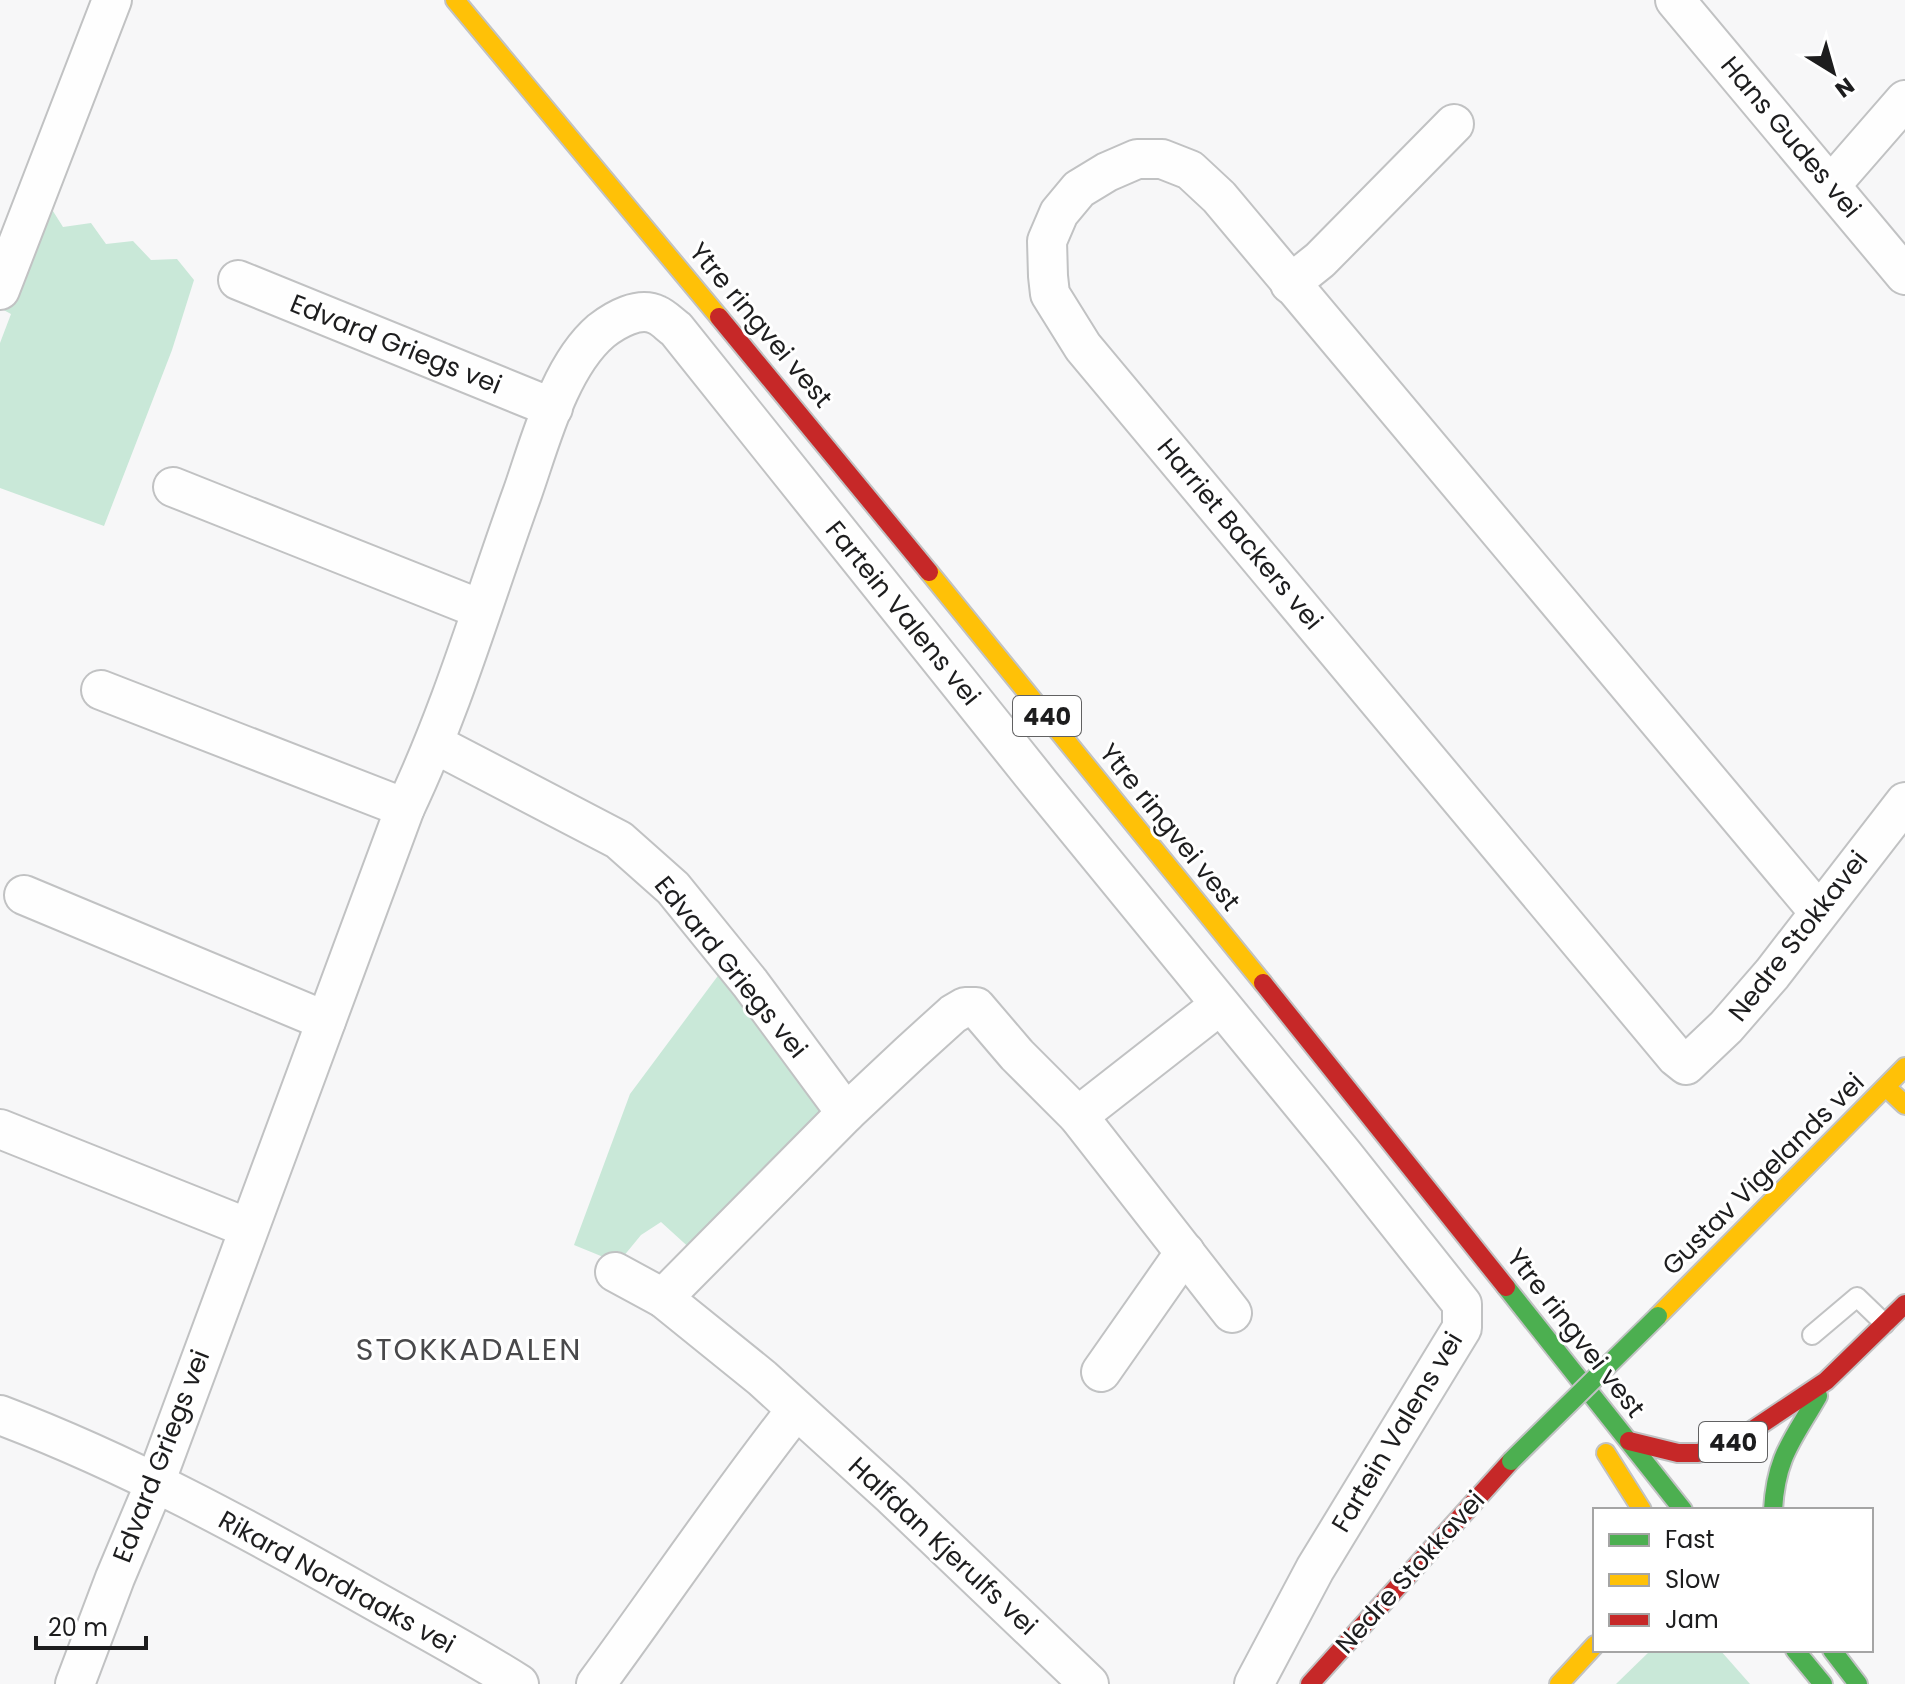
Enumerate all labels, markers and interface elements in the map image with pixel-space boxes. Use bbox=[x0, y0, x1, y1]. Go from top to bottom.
north arrow bbox=[1793, 32, 1873, 112]
street label: Hans Gudes vei bbox=[1713, 48, 1869, 226]
text: N bbox=[1829, 70, 1861, 105]
street label: Ytre ringvei vest bbox=[681, 235, 841, 415]
street label: Edvard Griegs vei bbox=[285, 285, 507, 403]
street label: Harriet Backers vei bbox=[1149, 430, 1331, 638]
street label: Fartein Valens vei bbox=[817, 513, 989, 713]
road number: 440 bbox=[1013, 696, 1081, 736]
street label: Ytre ringvei vest bbox=[1091, 736, 1249, 918]
street label: Nedre Stokkavei bbox=[1720, 843, 1876, 1029]
street label: Edvard Griegs vei bbox=[646, 868, 816, 1066]
street label: Gustav Vigelands vei bbox=[1654, 1065, 1872, 1283]
street label: Ytre ringvei vest bbox=[1499, 1241, 1653, 1425]
street label: Fartein Valens vei bbox=[1323, 1325, 1471, 1539]
district label: STOKKADALEN bbox=[356, 1328, 582, 1371]
street label: Edvard Griegs vei bbox=[104, 1345, 218, 1567]
road number: 440 bbox=[1699, 1422, 1767, 1462]
street label: Halfdan Kjerulfs vei bbox=[841, 1449, 1045, 1643]
street label: Nedre Stokkavei bbox=[1327, 1483, 1493, 1661]
street label: Rikard Nordraaks vei bbox=[212, 1502, 462, 1662]
legend bbox=[1593, 1508, 1873, 1652]
text: Fast bbox=[1665, 1523, 1715, 1556]
text: Slow bbox=[1665, 1563, 1720, 1596]
scale bar bbox=[36, 1600, 146, 1650]
text: Jam bbox=[1665, 1603, 1719, 1636]
text: 20 m bbox=[48, 1611, 108, 1644]

